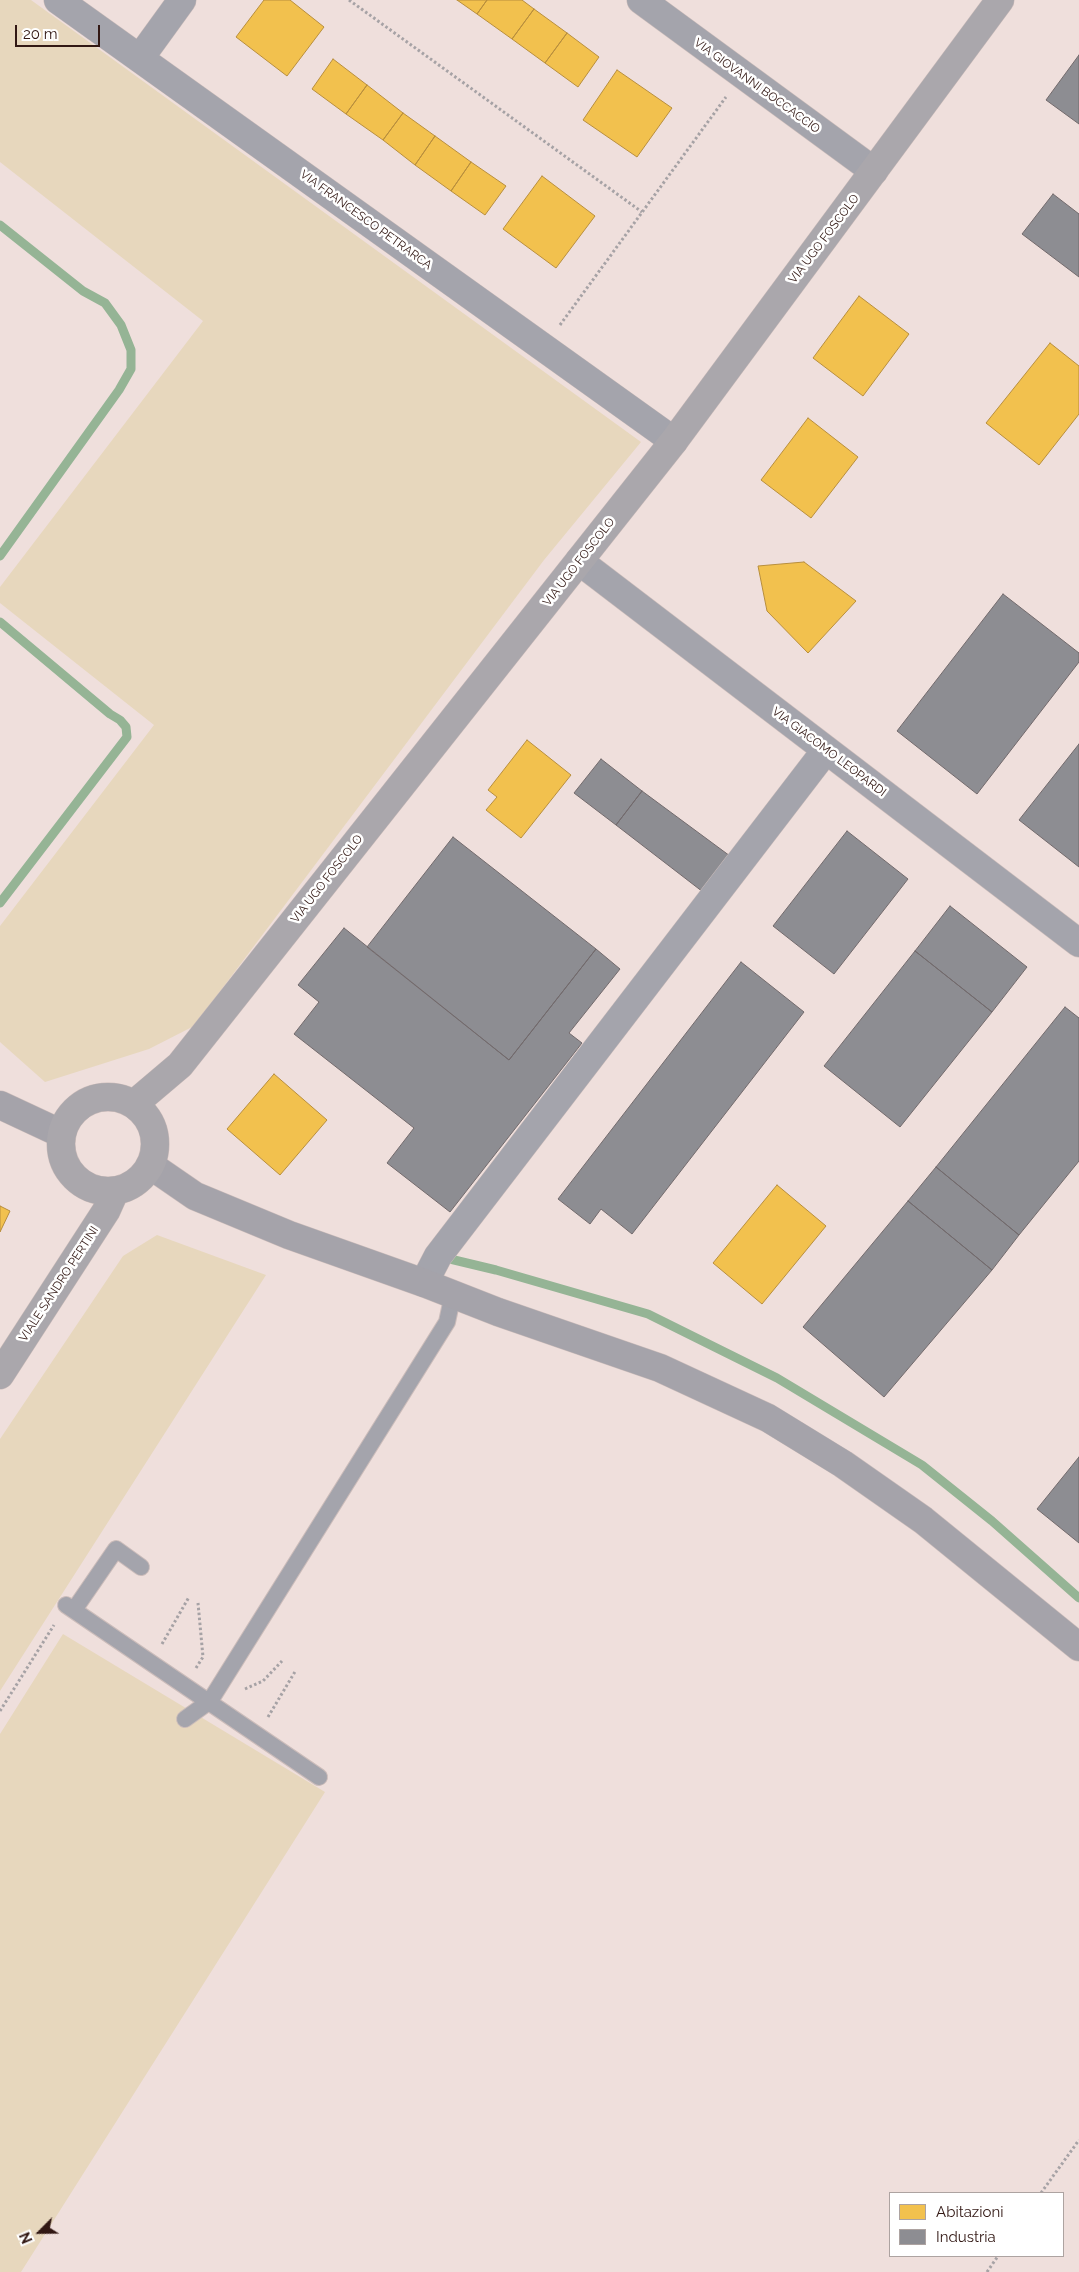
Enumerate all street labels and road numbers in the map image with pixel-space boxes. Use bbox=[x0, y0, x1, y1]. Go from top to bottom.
street label: VIA GIOVANNI BOCCACCIO bbox=[691, 35, 823, 137]
street label: VIA FRANCESCO PETRARCA bbox=[297, 167, 435, 273]
street label: VIA UGO FOSCOLO bbox=[786, 192, 862, 286]
street label: VIA UGO FOSCOLO bbox=[540, 515, 618, 609]
street label: VIA GIACOMO LEOPARDI bbox=[769, 704, 889, 800]
street label: VIA UGO FOSCOLO bbox=[288, 832, 366, 926]
street label: VIALE SANDRO PERTINI bbox=[16, 1224, 102, 1344]

